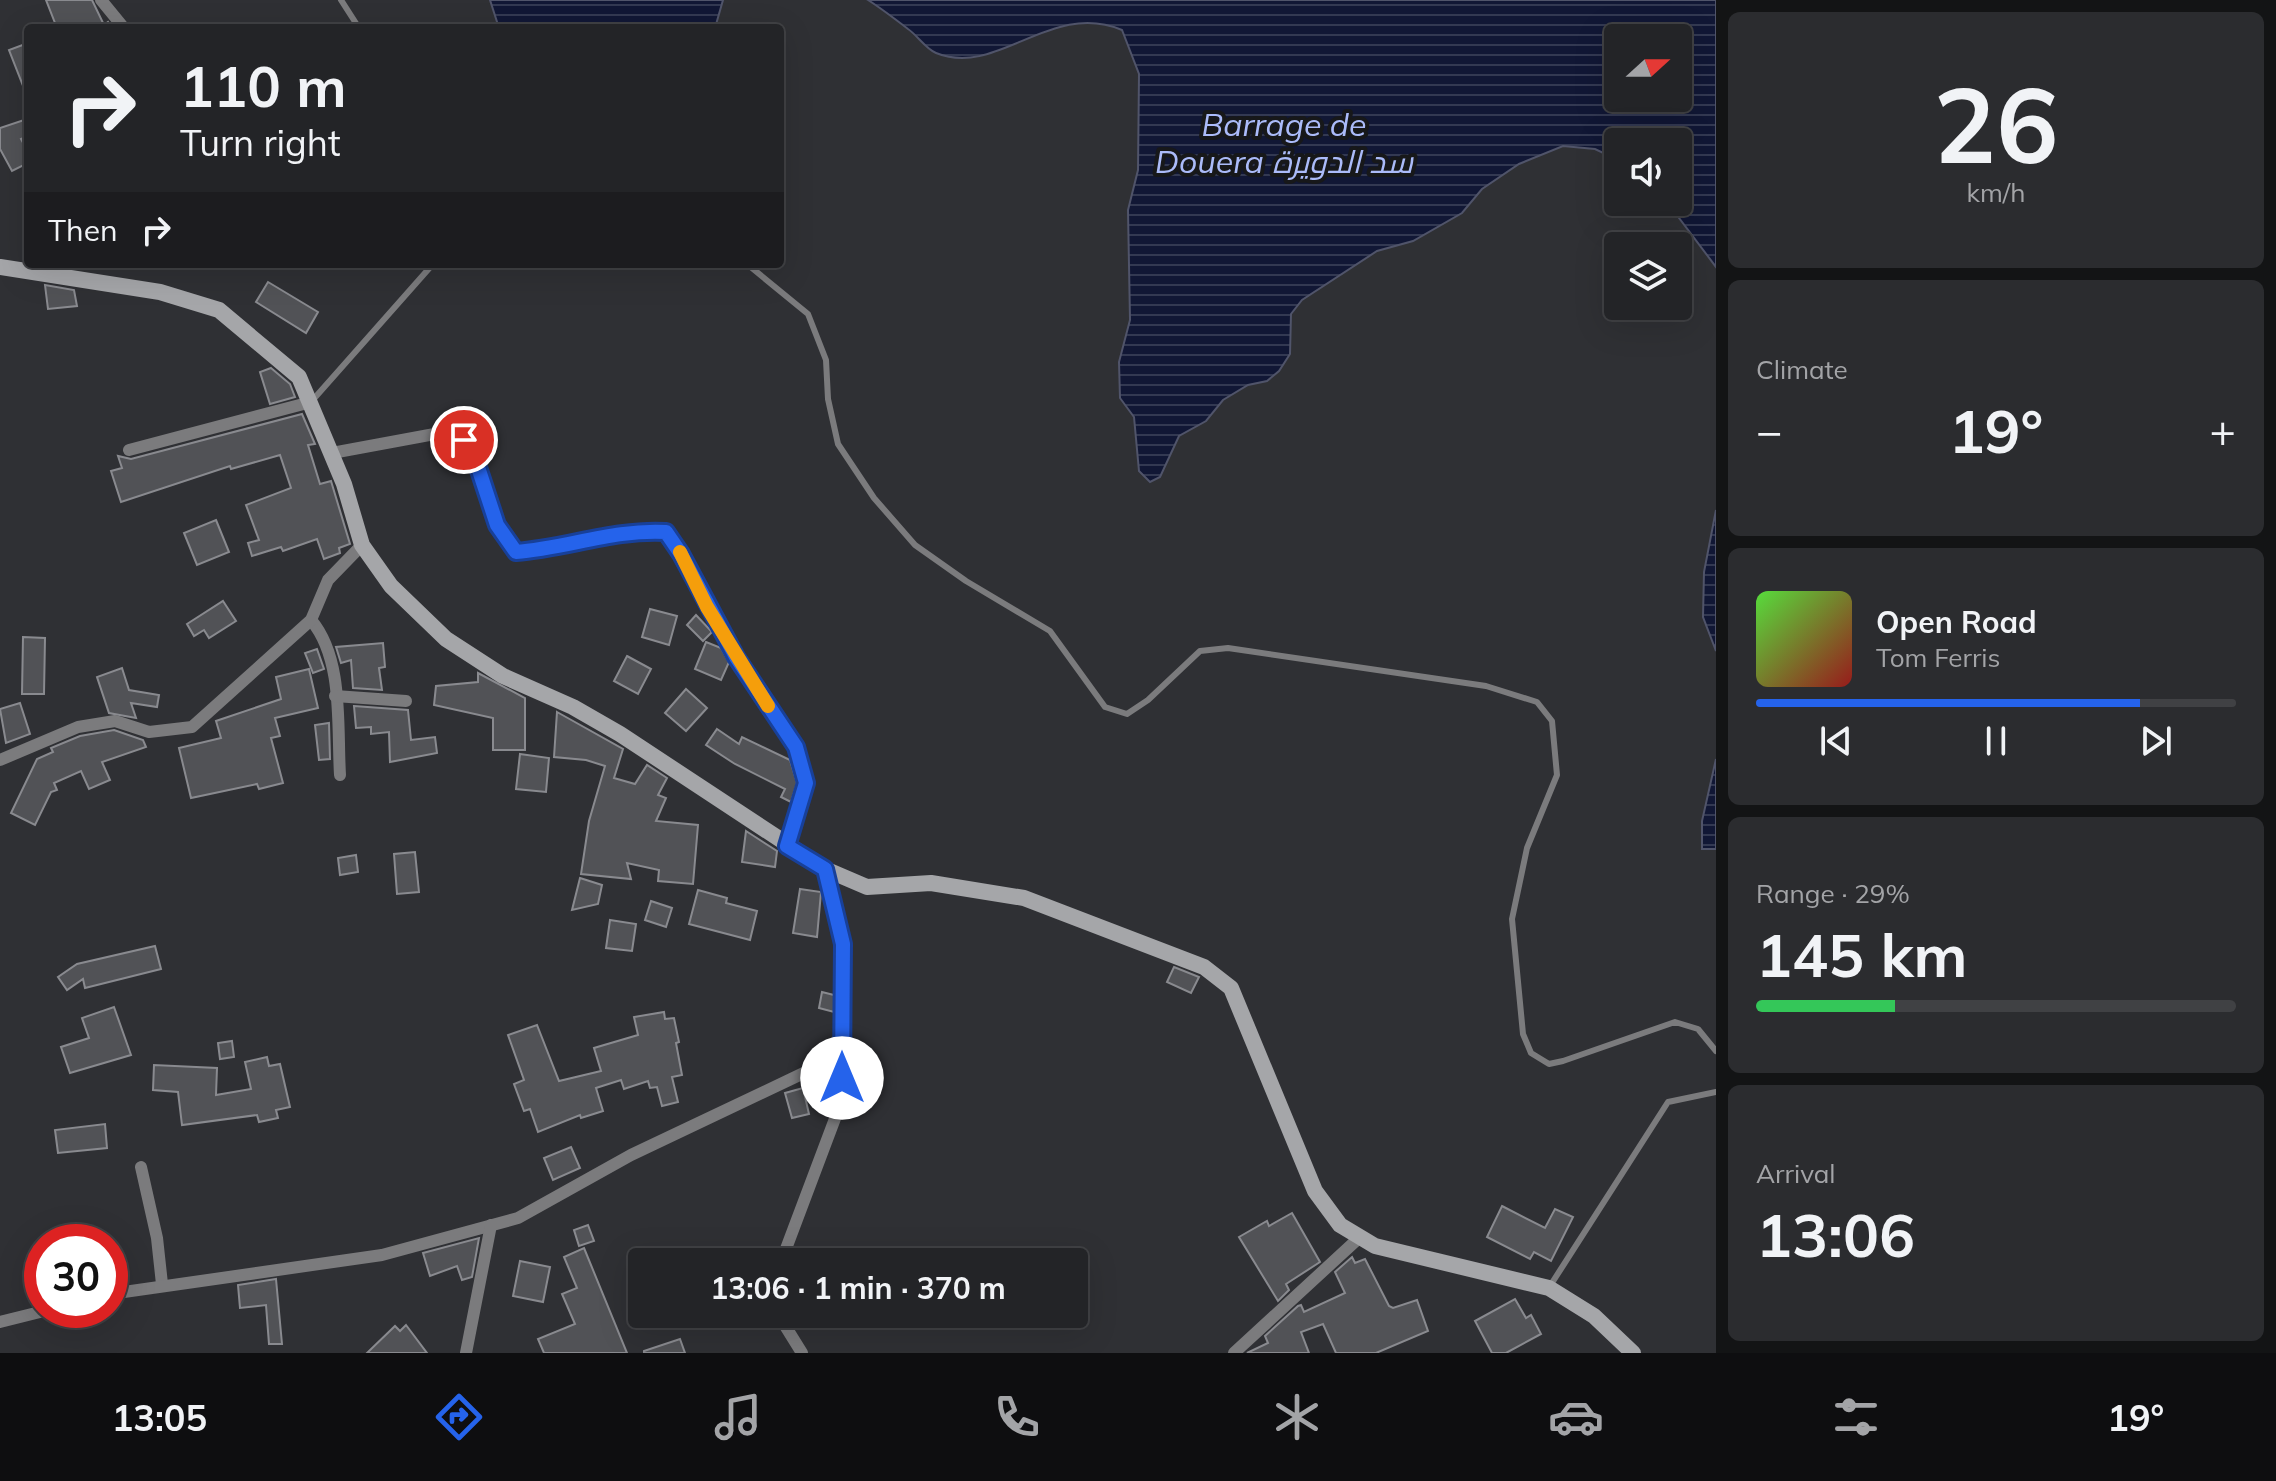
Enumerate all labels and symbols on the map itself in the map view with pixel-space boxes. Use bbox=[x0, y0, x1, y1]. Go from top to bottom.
north arrow bbox=[1604, 24, 1692, 112]
water label: Barrage de Douera سد الدويرة bbox=[1155, 104, 1414, 181]
pin bbox=[430, 406, 498, 474]
position arrow bbox=[800, 1036, 884, 1120]
speed limit sign: 30 bbox=[24, 1224, 128, 1328]

